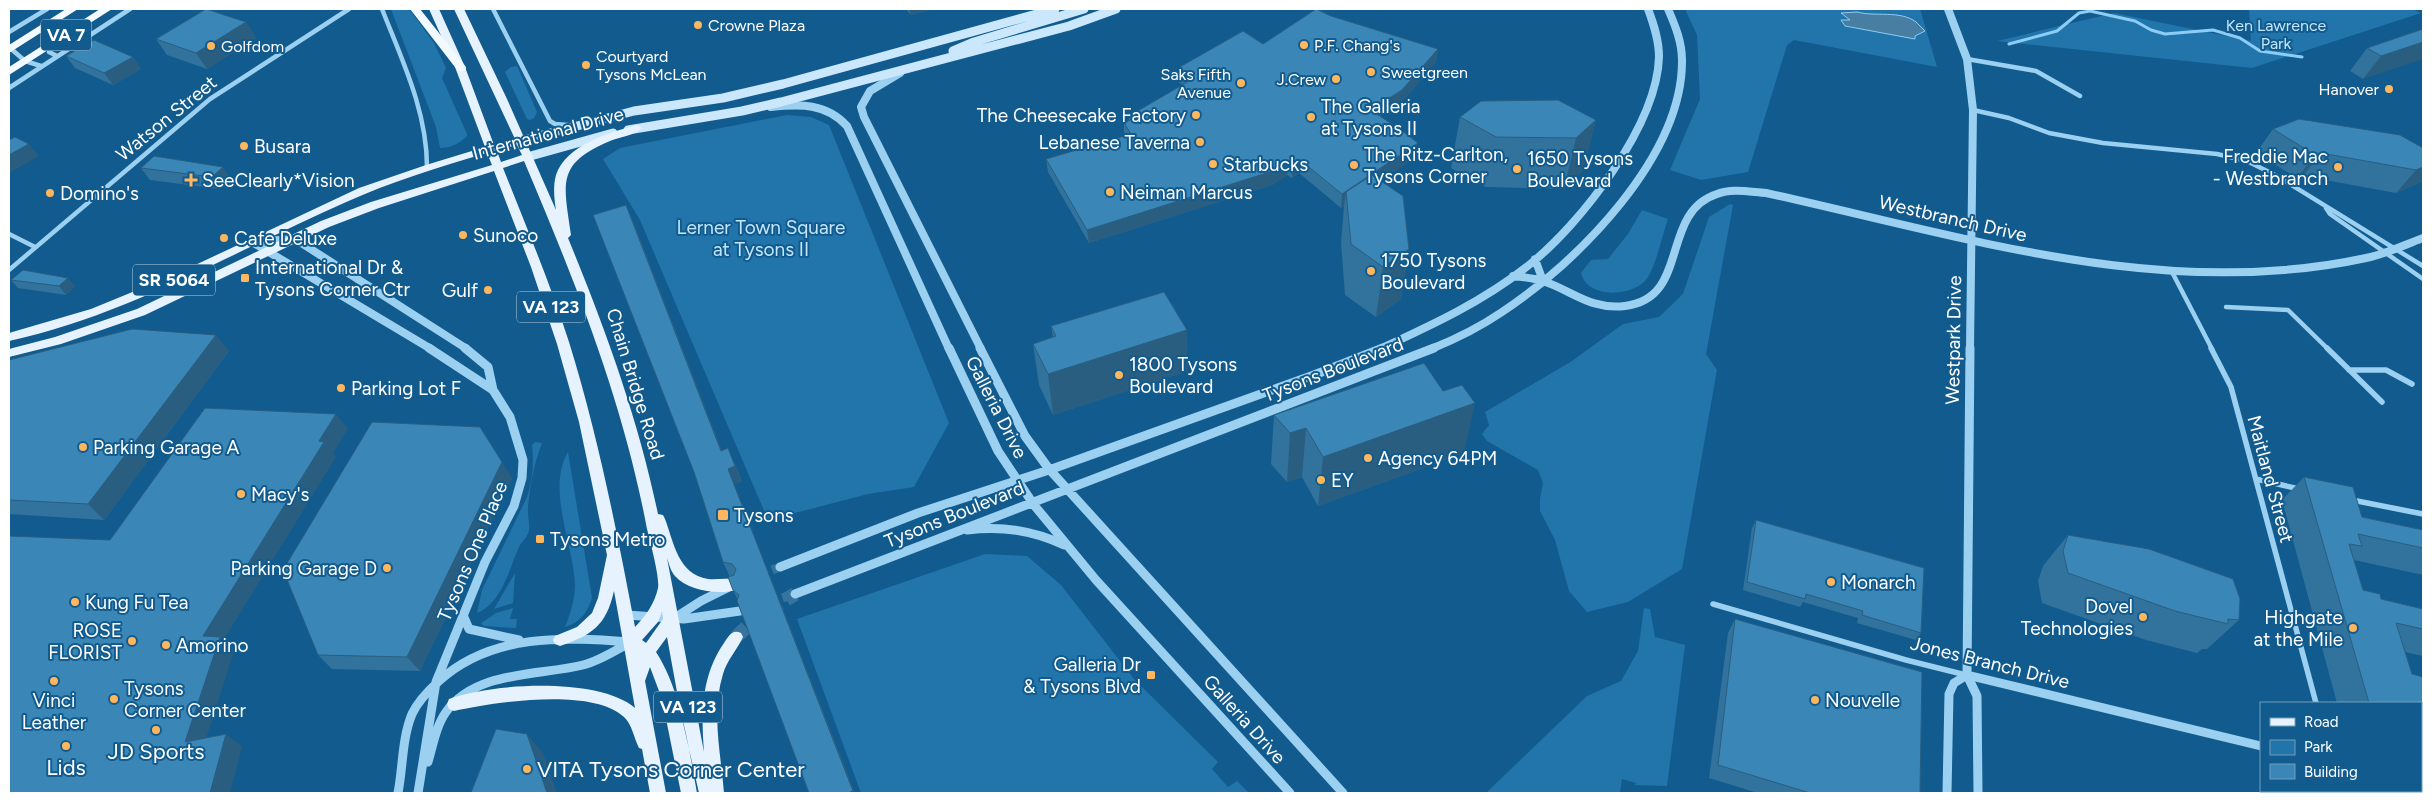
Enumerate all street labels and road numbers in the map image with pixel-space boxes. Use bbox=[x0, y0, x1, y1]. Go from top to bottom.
road number: VA 7 bbox=[41, 20, 91, 50]
street label: Watson Street bbox=[111, 71, 221, 166]
street label: International Drive bbox=[470, 102, 626, 165]
street label: Westbranch Drive bbox=[1877, 190, 2029, 247]
road number: SR 5064 bbox=[133, 264, 215, 296]
street label: Westpark Drive bbox=[1941, 275, 1966, 405]
road number: VA 123 bbox=[517, 292, 585, 322]
street label: Chain Bridge Road bbox=[602, 306, 670, 463]
street label: Tysons Boulevard bbox=[1260, 332, 1407, 407]
street label: Galleria Drive bbox=[961, 352, 1032, 462]
street label: Maitland Street bbox=[2242, 413, 2299, 545]
street label: Tysons Boulevard bbox=[881, 476, 1027, 553]
street label: Tysons One Place bbox=[433, 478, 512, 625]
street label: Jones Branch Drive bbox=[1908, 632, 2072, 693]
street label: Galleria Drive bbox=[1199, 670, 1291, 769]
road number: VA 123 bbox=[654, 692, 722, 722]

